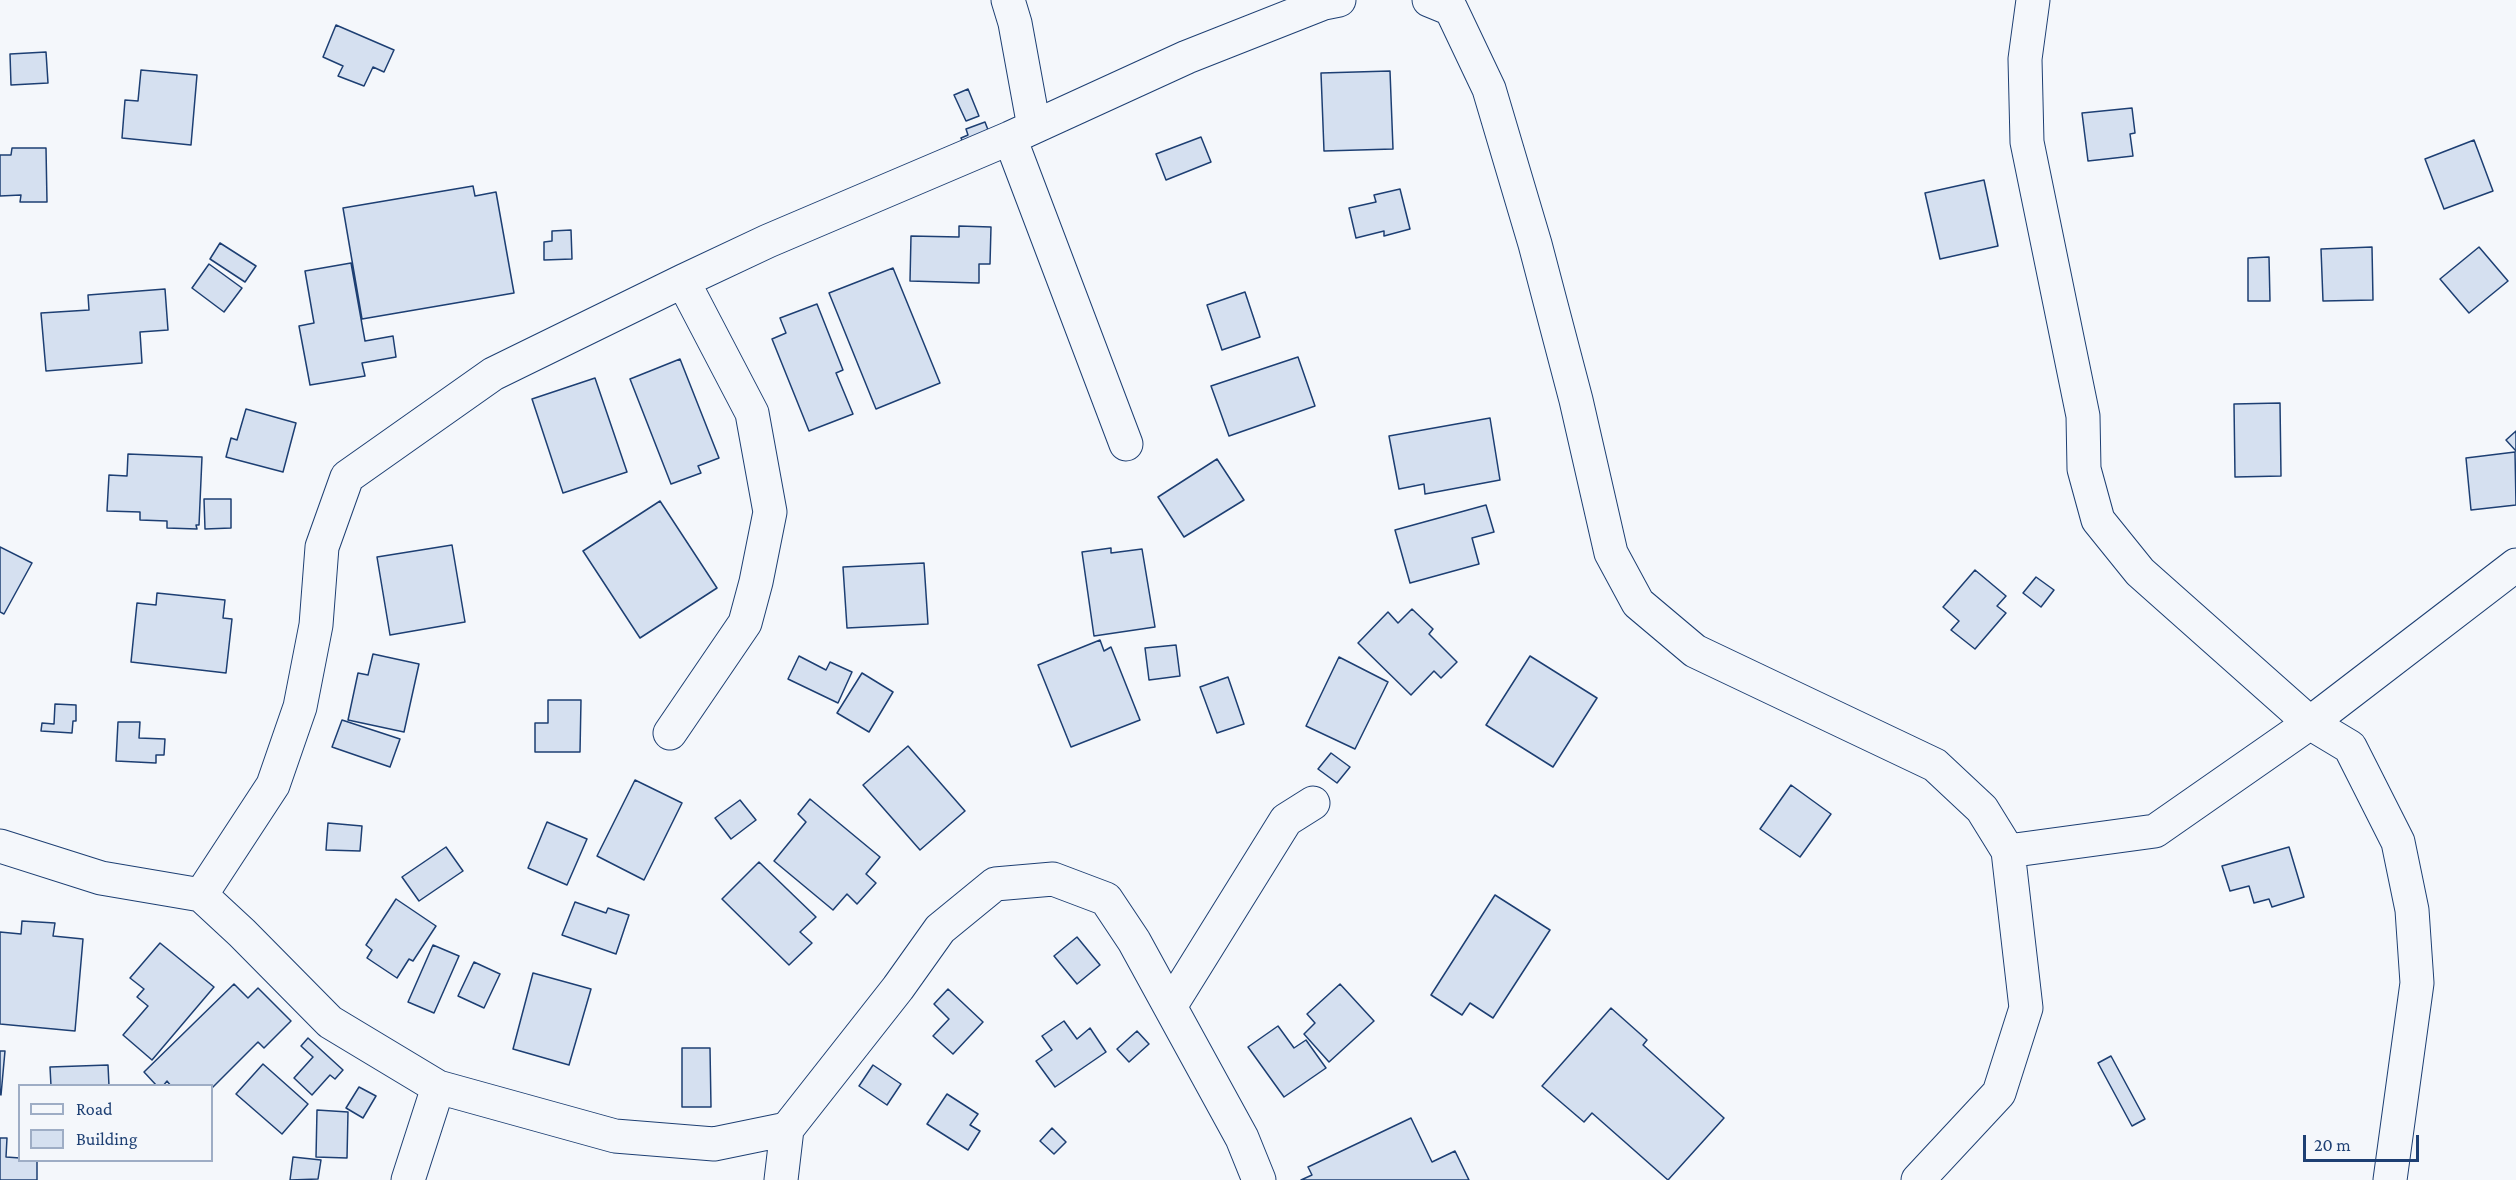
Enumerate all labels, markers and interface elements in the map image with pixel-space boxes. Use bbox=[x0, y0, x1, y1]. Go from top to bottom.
legend bbox=[18, 1084, 213, 1162]
text: Road bbox=[76, 1099, 113, 1119]
scale bar bbox=[2306, 1123, 2422, 1161]
text: Building bbox=[76, 1129, 137, 1149]
text: 20 m bbox=[2314, 1135, 2351, 1155]

